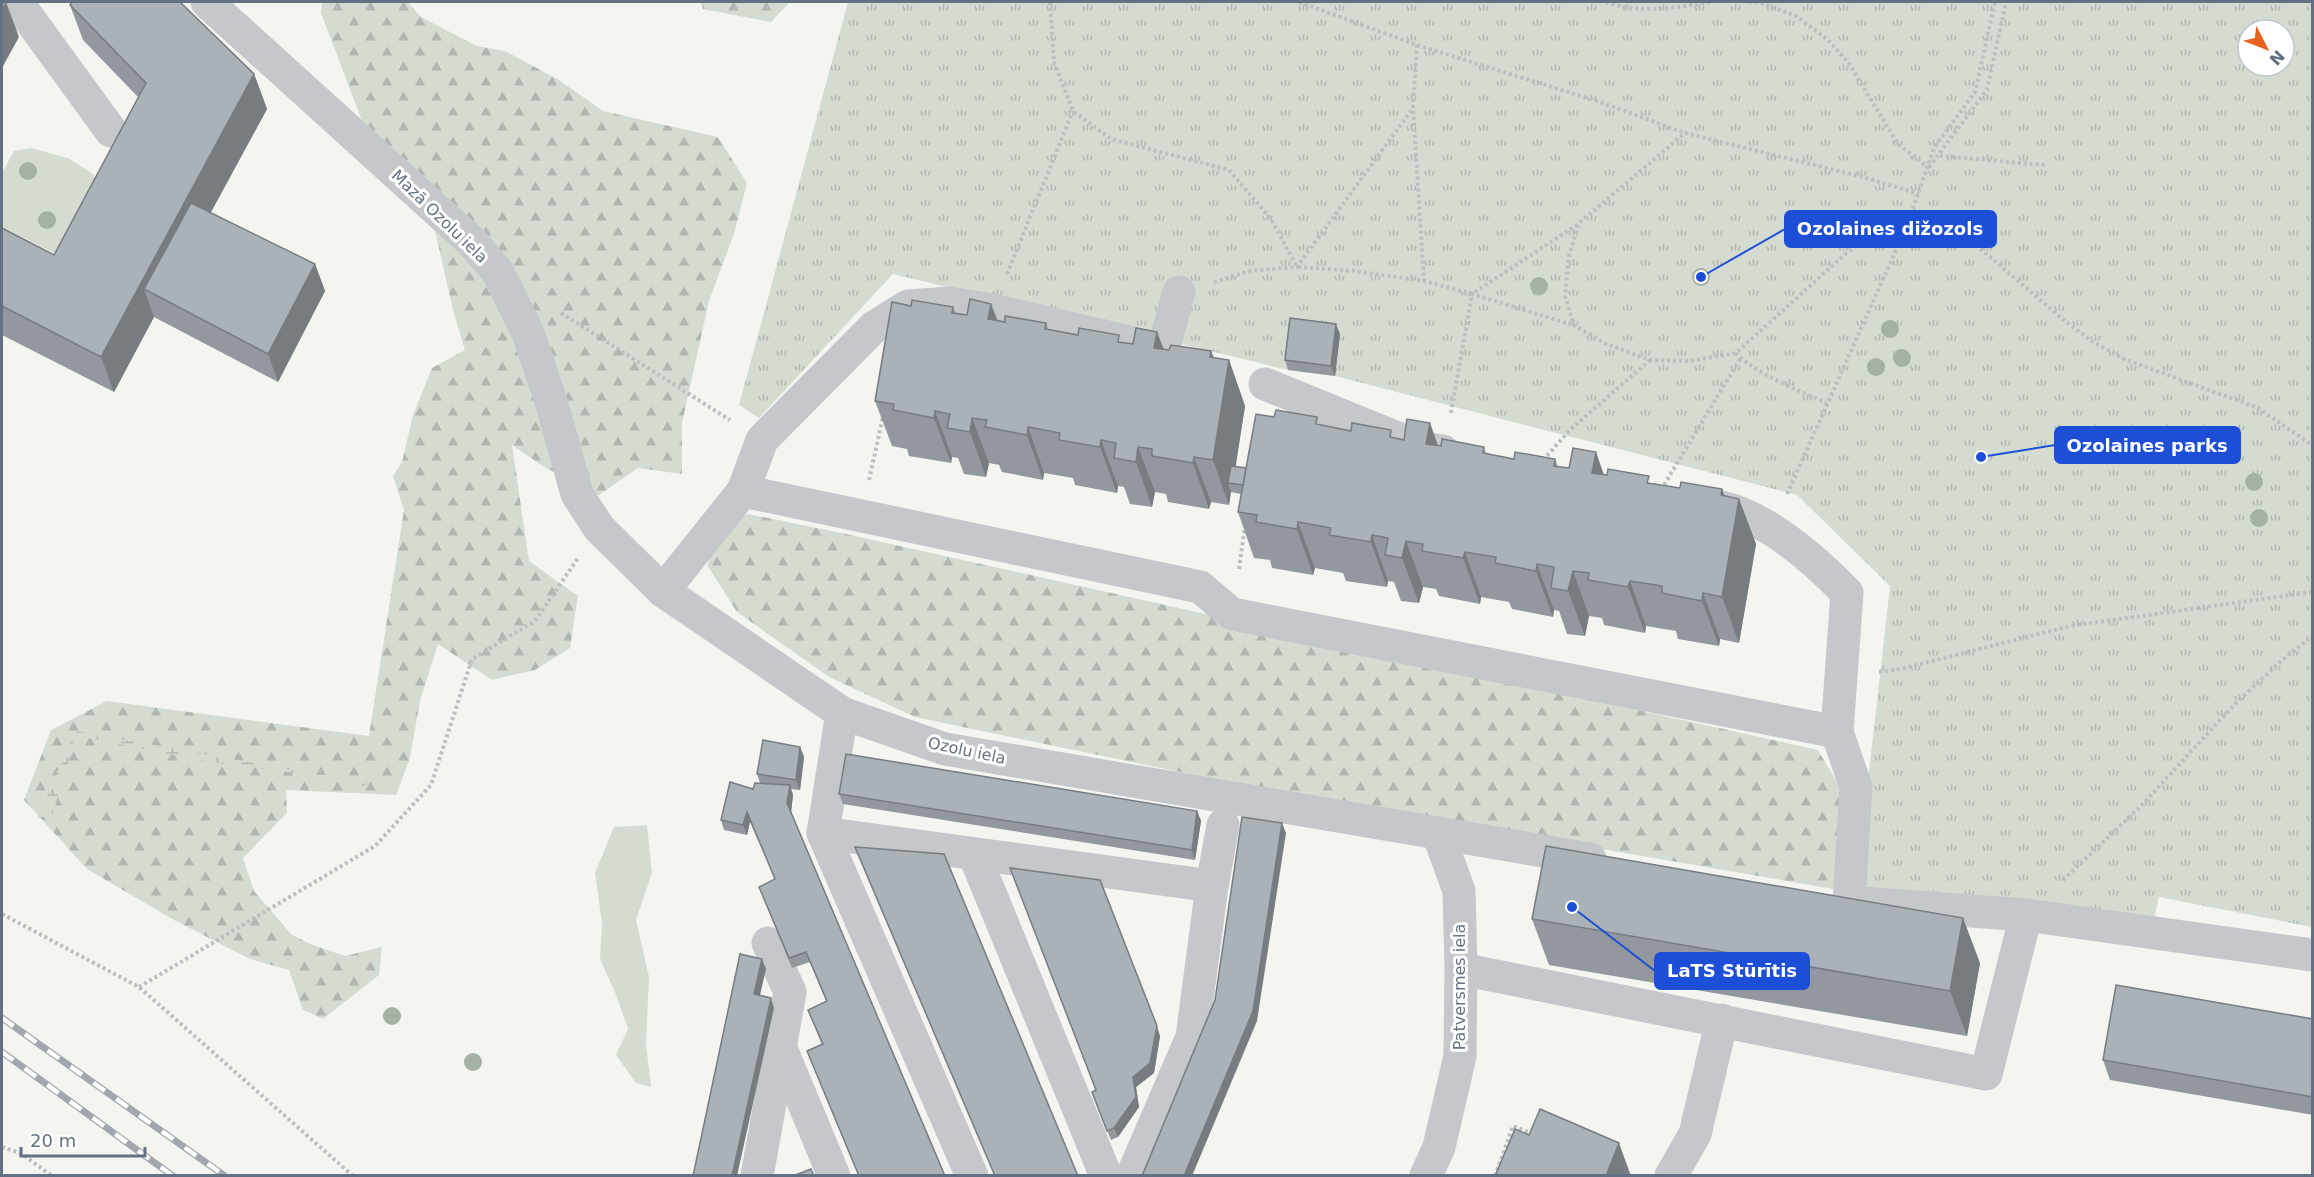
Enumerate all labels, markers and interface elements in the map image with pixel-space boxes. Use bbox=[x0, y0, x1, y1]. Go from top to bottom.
north arrow bbox=[2236, 18, 2296, 78]
text: N bbox=[2265, 46, 2288, 69]
street label: Mazā Ozolu iela bbox=[388, 166, 492, 267]
callout: Ozolaines dižozols bbox=[1785, 211, 1996, 247]
text: Ozolaines dižozols bbox=[1797, 218, 1983, 239]
callout: Ozolaines parks bbox=[2055, 427, 2240, 463]
text: Ozolaines parks bbox=[2066, 435, 2228, 456]
street label: Ozolu iela bbox=[926, 733, 1008, 768]
street label: Patversmes iela bbox=[1450, 924, 1469, 1050]
callout: LaTS Stūrītis bbox=[1655, 953, 1809, 989]
text: LaTS Stūrītis bbox=[1667, 960, 1797, 981]
scale bar bbox=[21, 1120, 146, 1158]
text: 20 m bbox=[30, 1130, 76, 1151]

